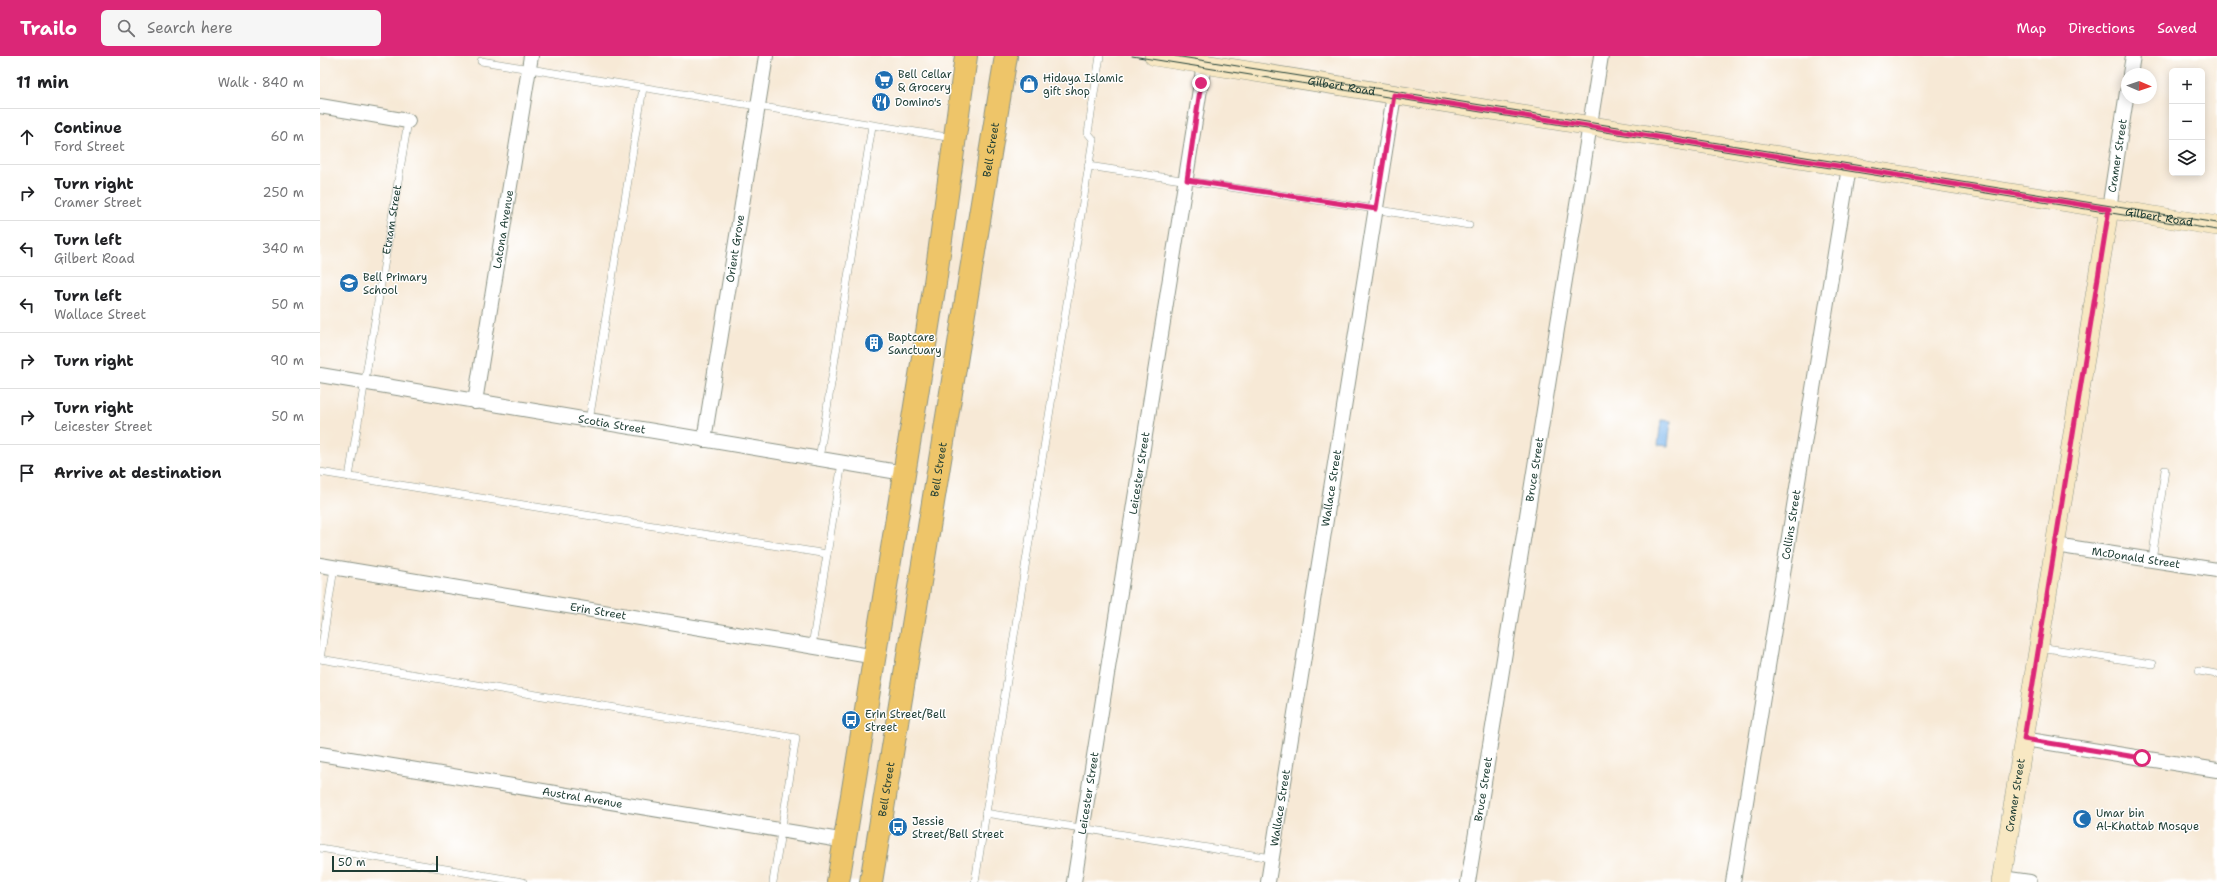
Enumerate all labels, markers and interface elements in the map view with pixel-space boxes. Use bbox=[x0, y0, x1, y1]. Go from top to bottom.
search box bbox=[101, 10, 381, 46]
text: Trailo bbox=[20, 16, 77, 41]
icon: search bbox=[115, 17, 137, 39]
text: Search here bbox=[147, 18, 233, 38]
text: Map bbox=[2017, 19, 2047, 37]
text: Directions bbox=[2069, 19, 2135, 37]
text: Saved bbox=[2157, 19, 2197, 37]
place label: Bell Cellar & Grocery bbox=[898, 67, 952, 95]
north arrow bbox=[2121, 68, 2157, 104]
map controls bbox=[2169, 68, 2205, 176]
button: + bbox=[2169, 68, 2205, 104]
supermarket icon: Bell Cellar & Grocery bbox=[873, 69, 895, 91]
text: 11 min bbox=[16, 71, 69, 93]
place label: Hidaya Islamic gift shop bbox=[1043, 71, 1124, 99]
shop icon: Hidaya Islamic gift shop bbox=[1018, 73, 1040, 95]
text: Walk · 840 m bbox=[218, 74, 304, 91]
route end bbox=[1192, 74, 1210, 92]
street label: Gilbert Road bbox=[1307, 74, 1376, 99]
restaurant icon: Domino's bbox=[870, 91, 892, 113]
place label: Domino's bbox=[895, 95, 942, 110]
button: − bbox=[2169, 104, 2205, 140]
text: Continue bbox=[54, 118, 122, 138]
street label: Cramer Street bbox=[2105, 118, 2131, 194]
street label: Bell Street bbox=[979, 121, 1003, 178]
icon: ahead bbox=[16, 126, 38, 148]
text: 60 m bbox=[271, 128, 304, 145]
text: Ford Street bbox=[54, 138, 125, 155]
button: layers bbox=[2169, 140, 2205, 176]
text: Turn right bbox=[54, 174, 134, 194]
icon: right bbox=[16, 182, 38, 204]
street label: Etnam Street bbox=[379, 183, 405, 256]
text: 250 m bbox=[263, 184, 304, 201]
street label: Latona Avenue bbox=[490, 189, 517, 270]
text: Cramer Street bbox=[54, 194, 142, 211]
street label: Gilbert Road bbox=[2124, 204, 2194, 230]
street label: Orient Grove bbox=[723, 214, 748, 284]
text: Turn left bbox=[54, 230, 122, 250]
icon: left bbox=[16, 238, 38, 260]
text: 340 m bbox=[262, 240, 304, 257]
text: Gilbert Road bbox=[54, 250, 135, 267]
place label: Bell Primary School bbox=[363, 270, 427, 298]
school or university icon: Bell Primary School bbox=[338, 272, 360, 294]
text: Turn left bbox=[54, 286, 122, 306]
icon: left bbox=[16, 294, 38, 316]
text: 50 m bbox=[271, 296, 304, 313]
text: Wallace Street bbox=[54, 306, 146, 323]
place label: Baptcare Sanctuary bbox=[888, 330, 941, 358]
building icon: Baptcare Sanctuary bbox=[863, 332, 885, 354]
icon: right bbox=[16, 350, 38, 372]
text: Turn right bbox=[54, 351, 134, 371]
text: 90 m bbox=[270, 352, 304, 369]
text: Turn right bbox=[54, 398, 134, 418]
icon: right bbox=[16, 406, 38, 428]
text: 50 m bbox=[271, 408, 304, 425]
street label: Scotia Street bbox=[577, 411, 647, 438]
text: Leicester Street bbox=[54, 418, 152, 435]
street label: Leicester Street bbox=[1126, 431, 1153, 516]
street label: Bruce Street bbox=[1522, 436, 1548, 503]
street label: Bell Street bbox=[927, 441, 951, 498]
street label: Wallace Street bbox=[1318, 448, 1345, 528]
icon: arrive bbox=[16, 462, 38, 484]
text: Arrive at destination bbox=[54, 463, 222, 483]
street label: Collins Street bbox=[1778, 488, 1805, 561]
street label: McDonald Street bbox=[2091, 544, 2181, 572]
street label: Erin Street bbox=[569, 599, 628, 624]
place label: Erin Street/Bell Street bbox=[865, 707, 946, 735]
bus stop icon: Erin Street/Bell Street bbox=[840, 709, 862, 731]
route start bbox=[2133, 749, 2151, 767]
street label: Leicester Street bbox=[1075, 751, 1103, 836]
street label: Bruce Street bbox=[1471, 756, 1496, 823]
street label: Cramer Street bbox=[2002, 757, 2029, 833]
street label: Bell Street bbox=[875, 761, 899, 818]
street label: Wallace Street bbox=[1267, 768, 1294, 848]
street label: Austral Avenue bbox=[541, 784, 624, 812]
place label: Umar bin Al-Khattab Mosque bbox=[2096, 806, 2199, 834]
mosque icon: Umar bin Al-Khattab Mosque bbox=[2071, 808, 2093, 830]
place label: Jessie Street/Bell Street bbox=[912, 814, 1004, 842]
bus stop icon: Jessie Street/Bell Street bbox=[887, 816, 909, 838]
scale bar bbox=[332, 854, 438, 873]
text: 50 m bbox=[338, 855, 366, 870]

